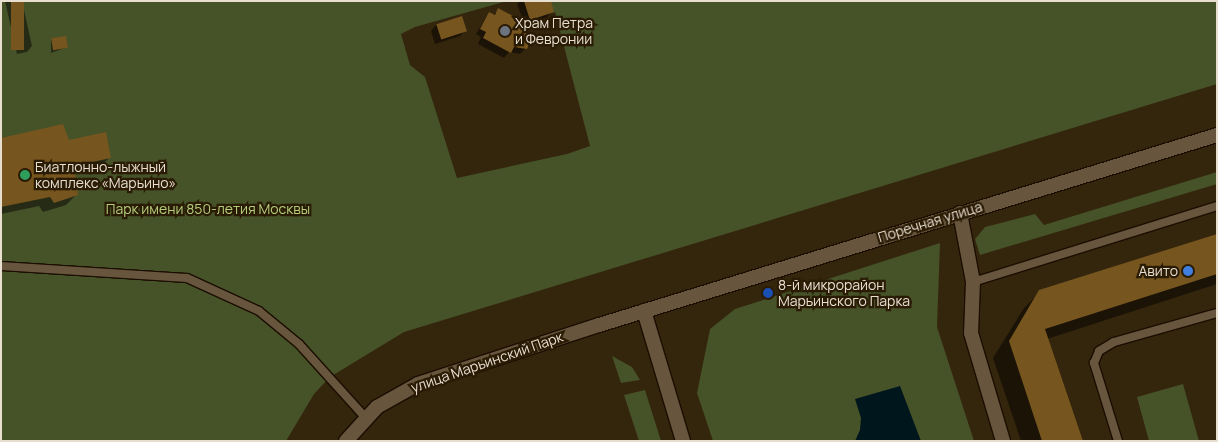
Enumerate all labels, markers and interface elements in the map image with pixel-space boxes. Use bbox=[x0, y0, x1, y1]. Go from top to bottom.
place label: Храм Петра и Февронии bbox=[515, 15, 593, 48]
marker: Храм Петра и Февронии bbox=[499, 25, 511, 37]
place label: Биатлонно-лыжный комплекс «Марьино» bbox=[35, 159, 176, 192]
marker: Биатлонно-лыжный комплекс «Марьино» bbox=[19, 169, 31, 181]
street label: Поречная улица bbox=[876, 198, 984, 246]
park label: Парк имени 850-летия Москвы bbox=[106, 201, 310, 217]
place label: Авито bbox=[1138, 263, 1178, 279]
marker: Авито bbox=[1182, 265, 1194, 277]
place label: 8-й микрорайон Марьинского Парка bbox=[778, 277, 910, 310]
marker: 8-й микрорайон Марьинского Парка bbox=[762, 287, 774, 299]
street label: улица Марьинский Парк bbox=[409, 328, 565, 396]

